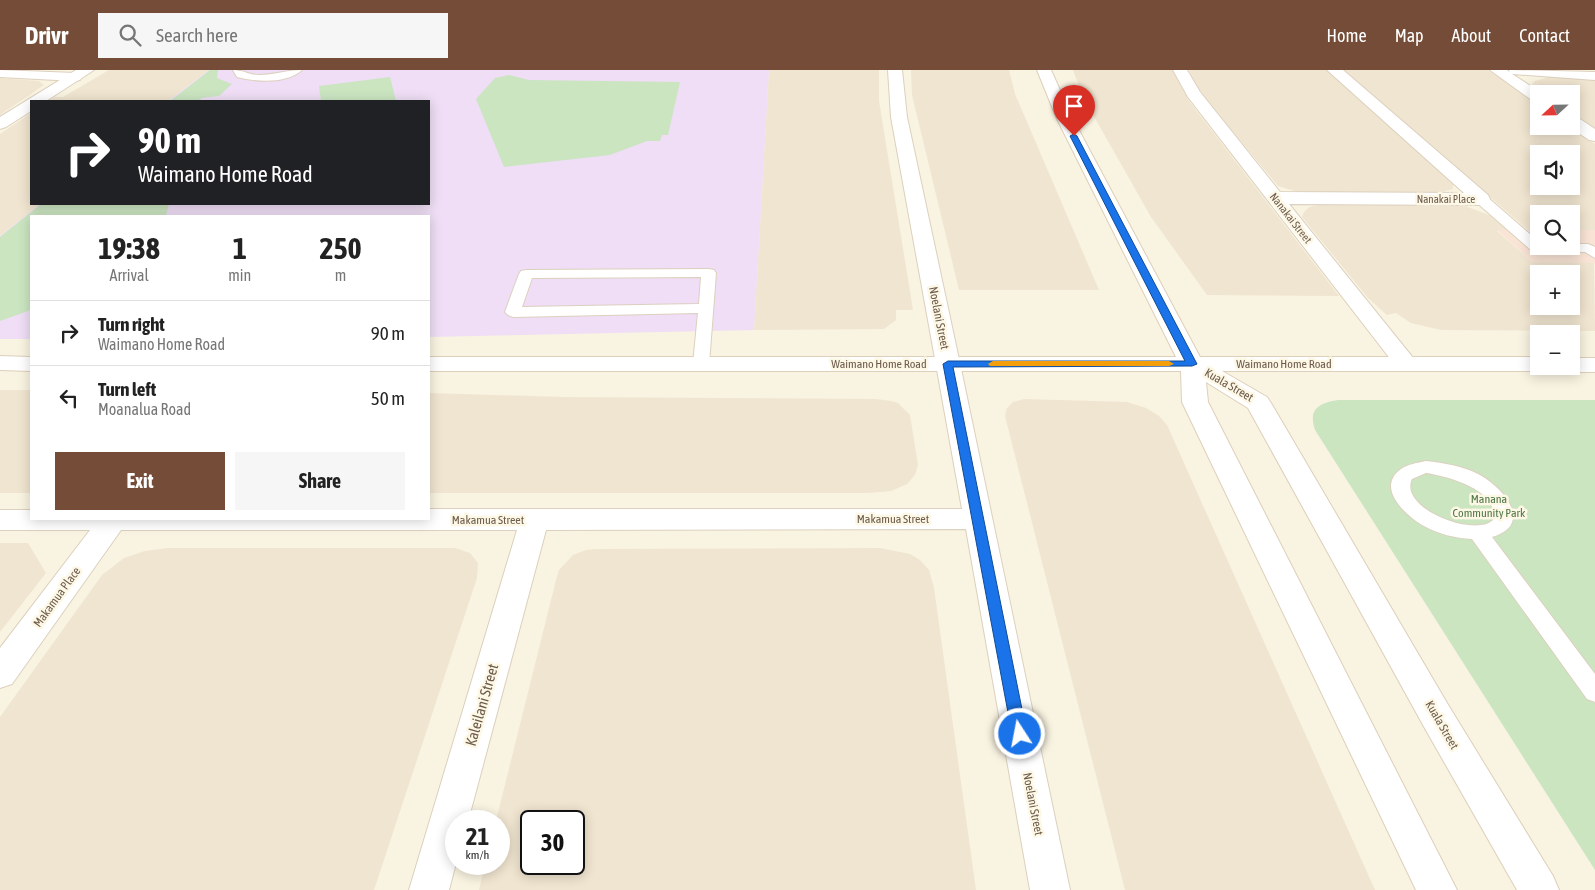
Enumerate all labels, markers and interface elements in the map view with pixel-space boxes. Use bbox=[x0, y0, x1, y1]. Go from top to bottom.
search box bbox=[98, 13, 448, 58]
icon: search bbox=[116, 21, 144, 49]
text: Drivr bbox=[25, 22, 68, 49]
text: Search here bbox=[156, 24, 238, 46]
text: Home bbox=[1327, 25, 1367, 46]
text: Map bbox=[1395, 25, 1424, 46]
text: About bbox=[1452, 25, 1491, 46]
text: Contact bbox=[1519, 25, 1570, 46]
pin bbox=[1053, 85, 1095, 136]
north arrow bbox=[1530, 85, 1580, 135]
map controls bbox=[1530, 85, 1580, 375]
icon: arrive bbox=[1060, 92, 1088, 120]
icon: right bbox=[55, 120, 120, 185]
text: 90 m bbox=[138, 120, 201, 160]
button: sound bbox=[1530, 145, 1580, 195]
text: Waimano Home Road bbox=[138, 161, 313, 187]
street label: Nanakai Street bbox=[1268, 191, 1314, 245]
street label: Nanakai Place bbox=[1417, 193, 1475, 205]
button: search bbox=[1530, 205, 1580, 255]
text: 19:38 bbox=[98, 231, 160, 265]
text: 1 bbox=[233, 231, 247, 265]
text: 250 bbox=[319, 231, 362, 265]
button: + bbox=[1530, 265, 1580, 315]
text: Arrival bbox=[110, 266, 149, 284]
text: min bbox=[228, 266, 251, 284]
text: m bbox=[335, 266, 346, 284]
street label: Noelani Street bbox=[926, 286, 952, 351]
text: Turn right bbox=[98, 313, 165, 335]
icon: right bbox=[55, 319, 83, 347]
text: 90 m bbox=[371, 322, 405, 344]
button: − bbox=[1530, 325, 1580, 375]
text: Waimano Home Road bbox=[98, 335, 225, 353]
street label: Waimano Home Road bbox=[831, 357, 927, 371]
street label: Waimano Home Road bbox=[1236, 357, 1332, 371]
street label: Kuala Street bbox=[1202, 365, 1256, 405]
text: Turn left bbox=[98, 378, 156, 400]
icon: left bbox=[55, 384, 83, 412]
text: 50 m bbox=[371, 387, 405, 409]
text: Moanalua Road bbox=[98, 400, 191, 418]
button: Exit bbox=[55, 452, 225, 510]
button: Share bbox=[235, 452, 405, 510]
park label: Manana Community Park bbox=[1453, 492, 1526, 520]
street label: Makamua Street bbox=[857, 512, 930, 526]
street label: Makamua Street bbox=[452, 513, 525, 527]
street label: Makamua Place bbox=[31, 564, 83, 630]
street label: Kaleilani Street bbox=[462, 662, 501, 748]
street label: Kuala Street bbox=[1422, 698, 1462, 752]
position arrow bbox=[993, 707, 1045, 759]
street label: Noelani Street bbox=[1020, 772, 1046, 837]
speed limit sign: 30 bbox=[520, 810, 585, 875]
text: 21 bbox=[466, 822, 489, 850]
text: km/h bbox=[466, 848, 489, 862]

